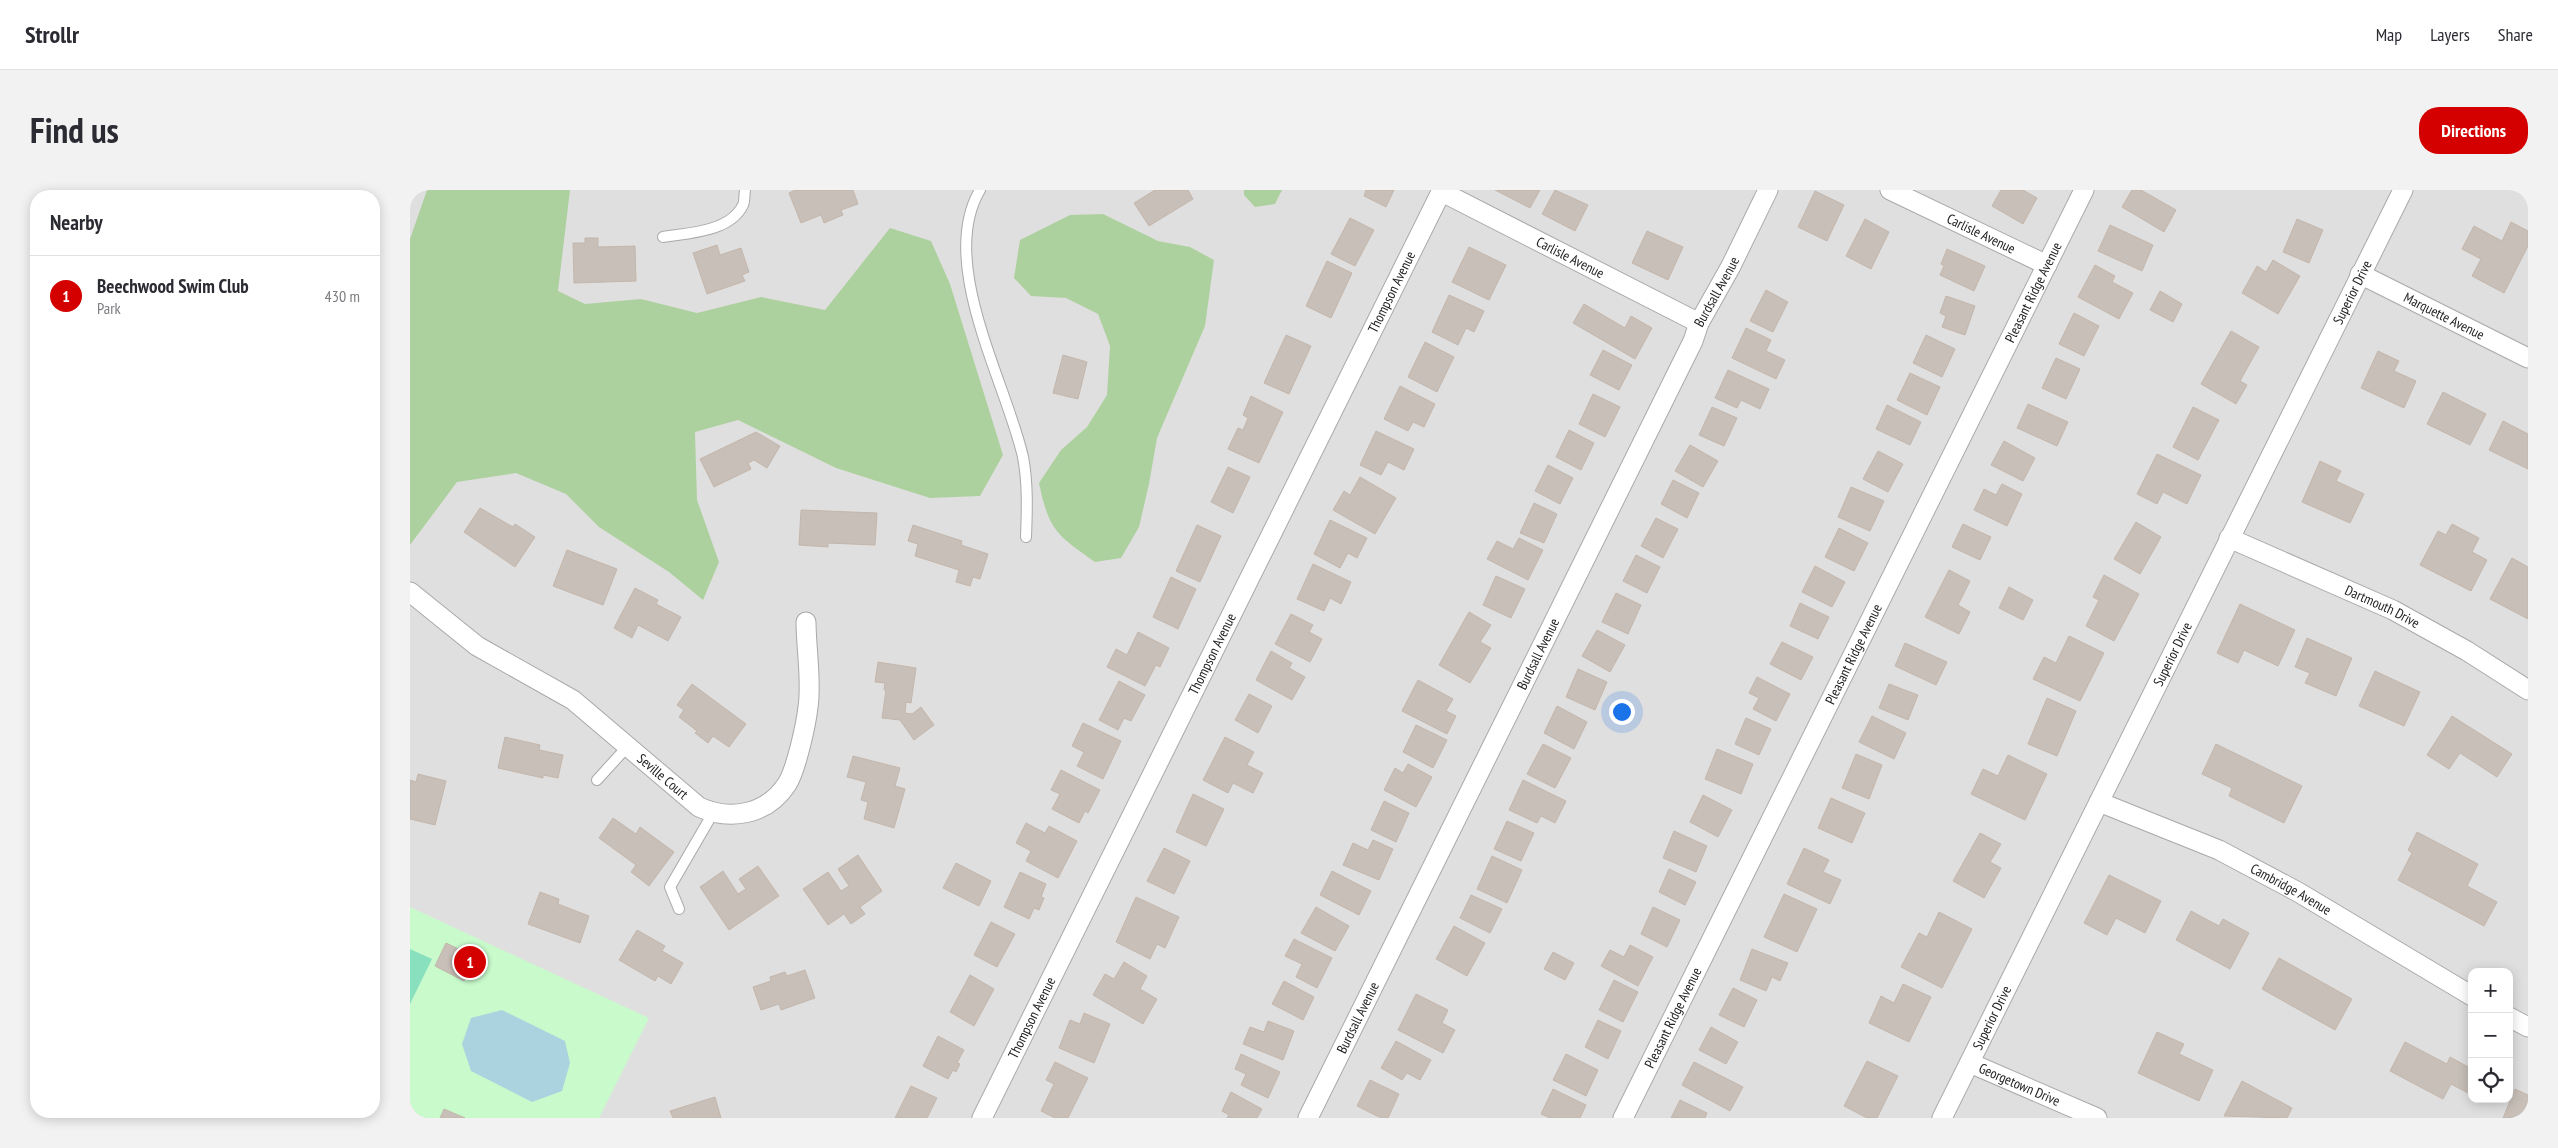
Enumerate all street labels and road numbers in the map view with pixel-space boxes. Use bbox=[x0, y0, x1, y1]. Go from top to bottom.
street label: Carlisle Avenue bbox=[1944, 209, 2019, 258]
street label: Carlisle Avenue bbox=[1533, 233, 1607, 282]
street label: Pleasant Ridge Avenue bbox=[2001, 239, 2066, 346]
street label: Thompson Avenue bbox=[1364, 248, 1419, 336]
street label: Burdsall Avenue bbox=[1690, 254, 1743, 330]
street label: Superior Drive bbox=[2329, 257, 2376, 327]
street label: Marquette Avenue bbox=[2401, 288, 2488, 344]
street label: Dartmouth Drive bbox=[2342, 581, 2423, 632]
street label: Pleasant Ridge Avenue bbox=[1821, 601, 1886, 707]
street label: Thompson Avenue bbox=[1184, 610, 1240, 698]
street label: Burdsall Avenue bbox=[1513, 615, 1563, 693]
street label: Superior Drive bbox=[2149, 619, 2196, 689]
street label: Seville Court bbox=[634, 749, 692, 803]
street label: Cambridge Avenue bbox=[2247, 859, 2335, 919]
street label: Pleasant Ridge Avenue bbox=[1640, 964, 1705, 1071]
street label: Thompson Avenue bbox=[1004, 974, 1060, 1061]
street label: Burdsall Avenue bbox=[1332, 979, 1383, 1056]
street label: Superior Drive bbox=[1968, 983, 2015, 1053]
street label: Georgetown Drive bbox=[1976, 1059, 2063, 1110]

